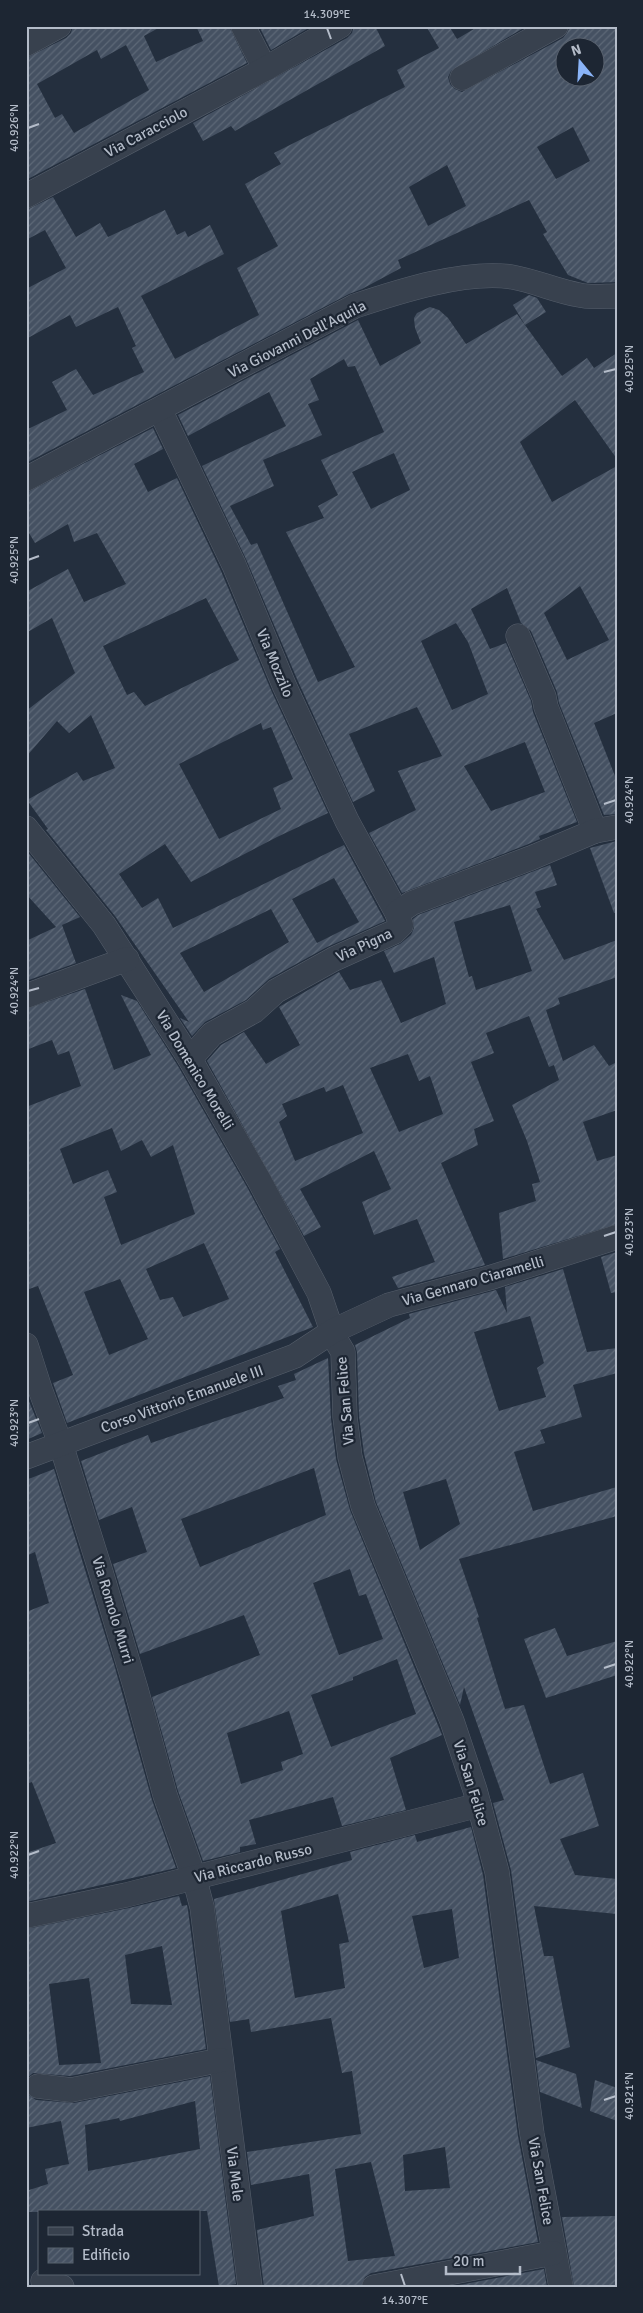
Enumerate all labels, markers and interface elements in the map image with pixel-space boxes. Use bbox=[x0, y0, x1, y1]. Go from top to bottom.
text: 14.309°E bbox=[304, 7, 351, 22]
north arrow bbox=[556, 38, 606, 88]
text: N bbox=[569, 41, 583, 60]
street label: Via Caracciolo bbox=[101, 103, 191, 161]
text: 40.926°N bbox=[7, 104, 22, 152]
street label: Via Giovanni Dell'Aquila bbox=[225, 296, 369, 382]
text: 40.925°N bbox=[622, 345, 637, 393]
text: 40.925°N bbox=[7, 536, 22, 584]
street label: Via Mozzilo bbox=[252, 626, 298, 700]
text: 40.924°N bbox=[622, 776, 637, 824]
street label: Via Pigna bbox=[333, 924, 395, 966]
text: 40.924°N bbox=[7, 967, 22, 1015]
street label: Via Domenico Morelli bbox=[152, 1007, 238, 1133]
text: 40.923°N bbox=[622, 1208, 637, 1256]
street label: Via Gennaro Ciaramelli bbox=[400, 1252, 546, 1310]
street label: Via San Felice bbox=[332, 1356, 358, 1446]
street label: Corso Vittorio Emanuele III bbox=[98, 1361, 266, 1437]
text: 40.923°N bbox=[7, 1399, 22, 1447]
street label: Via Romolo Murri bbox=[88, 1554, 138, 1666]
text: 40.922°N bbox=[622, 1640, 637, 1688]
street label: Via San Felice bbox=[449, 1738, 493, 1828]
text: 40.922°N bbox=[7, 1831, 22, 1879]
street label: Via Riccardo Russo bbox=[192, 1840, 314, 1886]
text: 40.921°N bbox=[622, 2072, 637, 2120]
street label: Via San Felice bbox=[524, 2136, 558, 2226]
street label: Via Mele bbox=[223, 2146, 247, 2202]
legend bbox=[38, 2210, 200, 2276]
text: Strada bbox=[82, 2222, 124, 2240]
scale bar bbox=[446, 2243, 519, 2275]
text: Edificio bbox=[82, 2246, 130, 2264]
text: 20 m bbox=[453, 2252, 484, 2270]
text: 14.307°E bbox=[382, 2293, 429, 2308]

